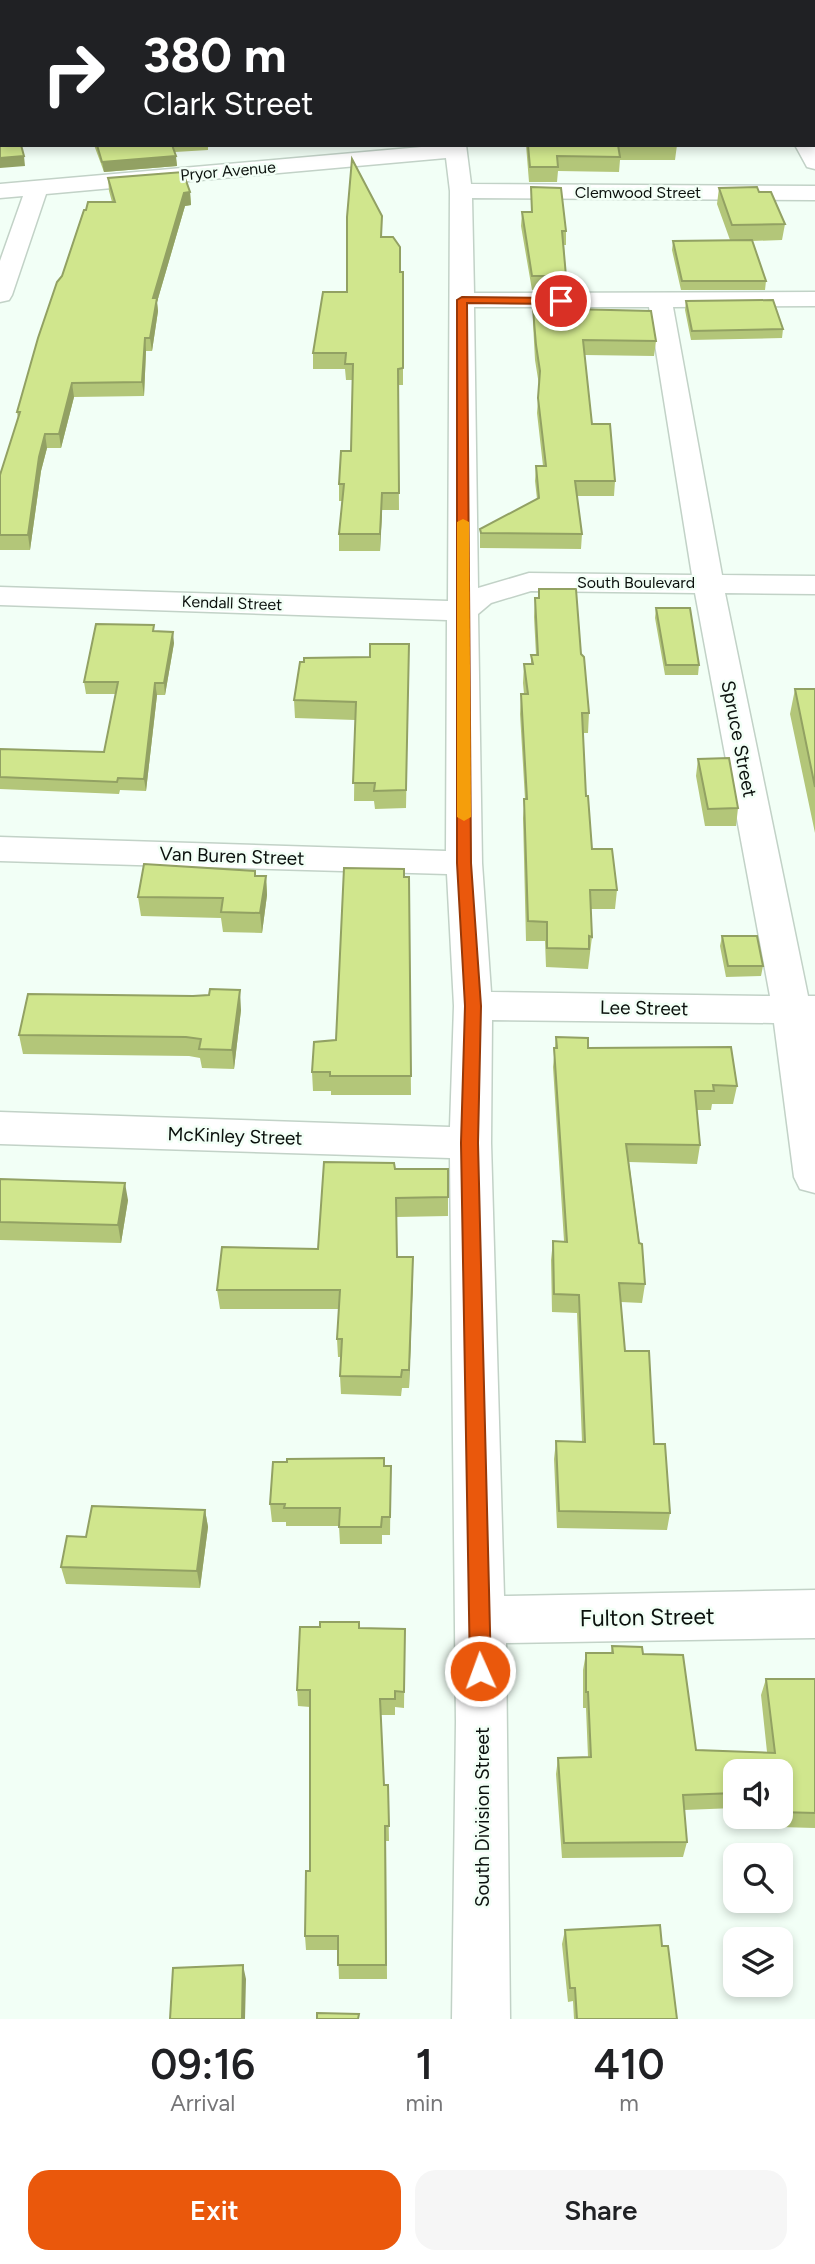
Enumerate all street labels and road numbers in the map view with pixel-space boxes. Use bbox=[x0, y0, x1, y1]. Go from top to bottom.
street label: Pryor Avenue bbox=[180, 157, 277, 185]
street label: Clemwood Street bbox=[575, 183, 701, 202]
street label: South Boulevard bbox=[577, 573, 695, 592]
street label: Kendall Street bbox=[181, 592, 283, 614]
street label: Spruce Street bbox=[716, 679, 762, 799]
street label: Van Buren Street bbox=[159, 842, 305, 870]
street label: Lee Street bbox=[600, 996, 688, 1020]
street label: McKinley Street bbox=[167, 1122, 303, 1150]
street label: Fulton Street bbox=[579, 1602, 715, 1632]
street label: South Division Street bbox=[471, 1727, 494, 1907]

